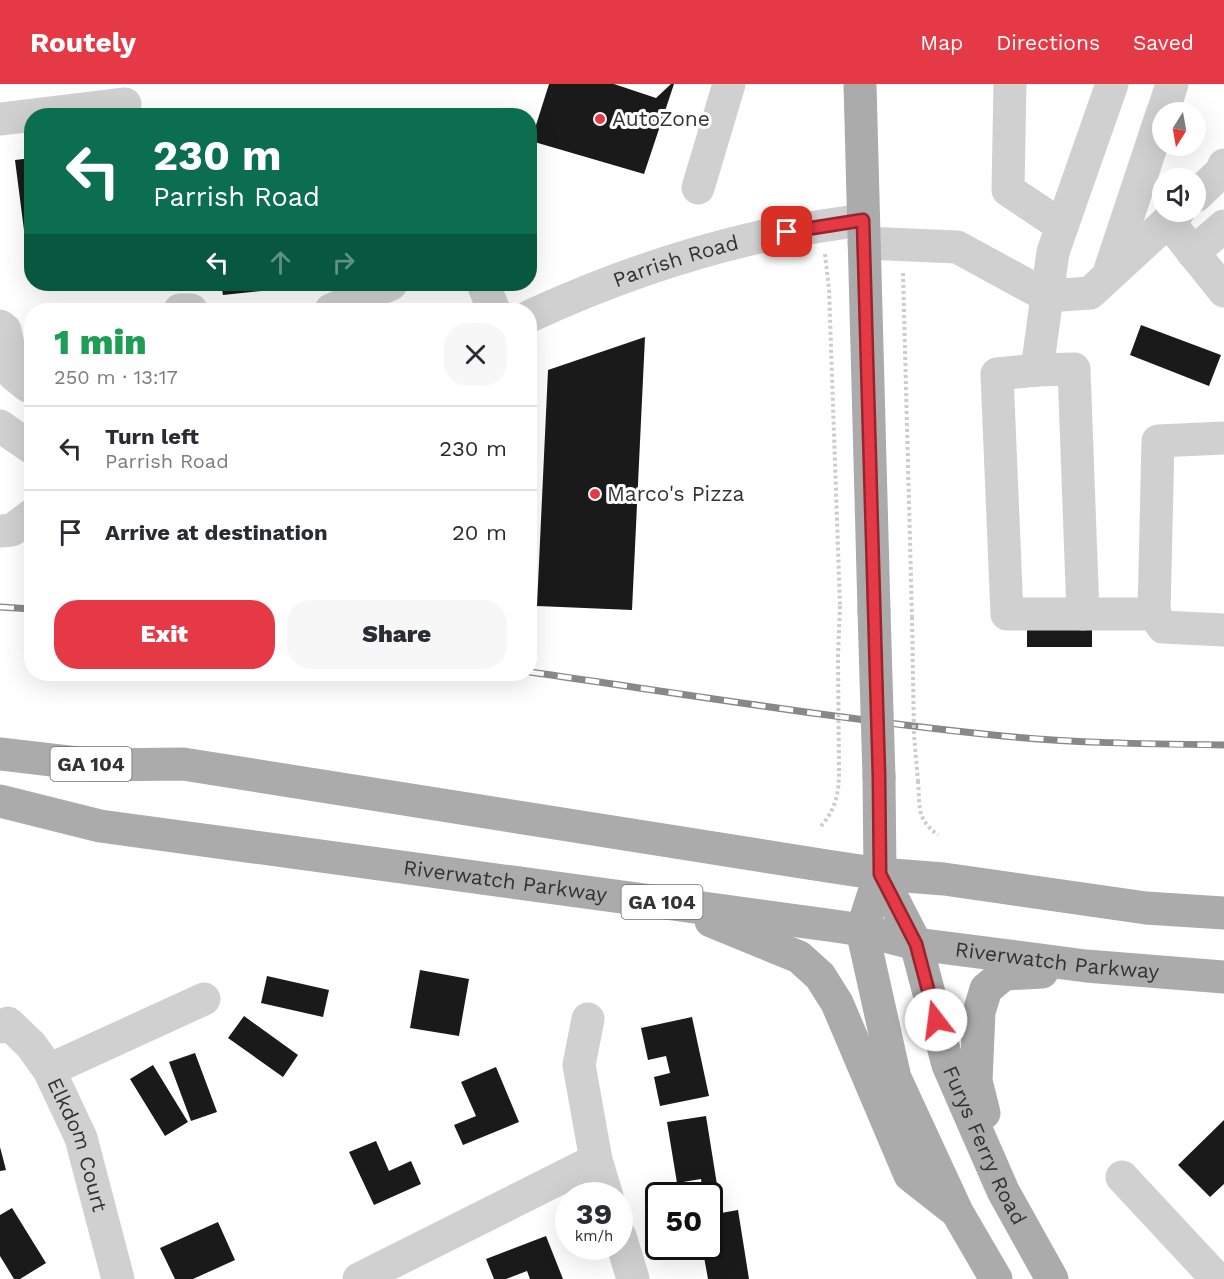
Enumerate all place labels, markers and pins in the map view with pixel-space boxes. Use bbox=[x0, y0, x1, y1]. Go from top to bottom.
place label: AutoZone bbox=[612, 106, 710, 131]
marker: AutoZone bbox=[593, 112, 607, 126]
pin bbox=[761, 206, 812, 257]
place label: Marco's Pizza bbox=[607, 481, 745, 506]
marker: Marco's Pizza bbox=[588, 487, 602, 501]

